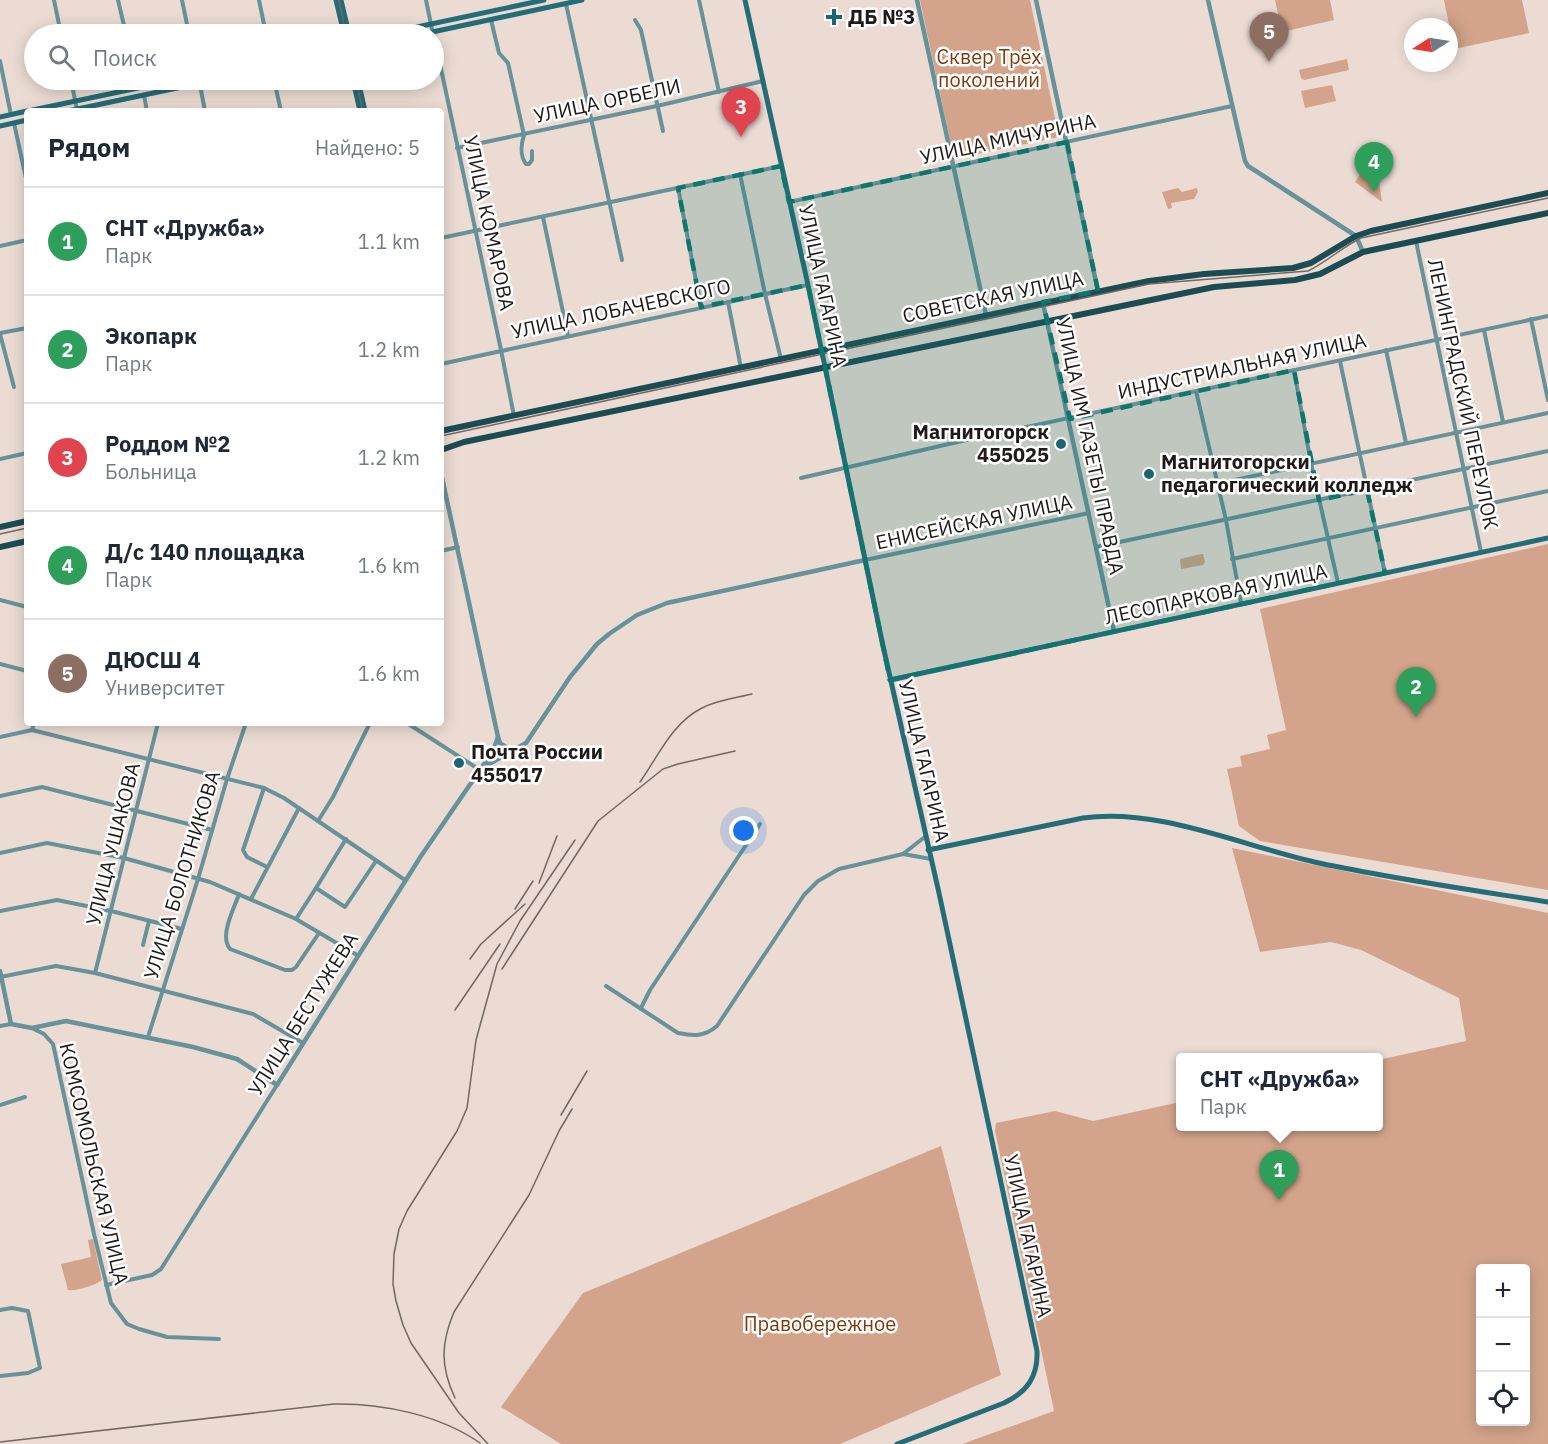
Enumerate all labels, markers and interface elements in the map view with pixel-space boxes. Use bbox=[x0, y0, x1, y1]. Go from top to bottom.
place label: ДБ №3 bbox=[848, 3, 915, 30]
marker: ДБ №3 bbox=[825, 8, 843, 26]
pin: 5 bbox=[1250, 13, 1288, 62]
north arrow bbox=[1404, 18, 1458, 72]
search box bbox=[24, 24, 444, 90]
icon: search bbox=[45, 41, 78, 74]
text: Поиск bbox=[93, 43, 157, 72]
park label: Сквер Трёх поколений bbox=[937, 43, 1041, 93]
street label: УЛИЦА ОРБЕЛИ bbox=[531, 72, 683, 129]
pin: 3 bbox=[722, 88, 760, 137]
street label: УЛИЦА МИЧУРИНА bbox=[917, 107, 1099, 170]
text: Рядом bbox=[48, 130, 130, 164]
street label: УЛИЦА КОМАРОВА bbox=[458, 133, 521, 313]
text: Найдено: 5 bbox=[315, 134, 420, 161]
pin: 4 bbox=[1354, 142, 1394, 192]
street label: УЛИЦА ГАГАРИНА bbox=[793, 202, 854, 370]
text: СНТ «Дружба» bbox=[105, 213, 265, 242]
text: 1 bbox=[62, 228, 74, 255]
text: 1.1 km bbox=[358, 228, 420, 255]
text: Парк bbox=[105, 242, 152, 269]
street label: ЛЕНИНГРАДСКИЙ ПЕРЕУЛОК bbox=[1422, 256, 1505, 532]
street label: СОВЕТСКАЯ УЛИЦА bbox=[900, 264, 1086, 329]
street label: УЛИЦА ЛОБАЧЕВСКОГО bbox=[509, 272, 733, 345]
street label: УЛИЦА ИМ ГАЗЕТЫ ПРАВДА bbox=[1050, 315, 1131, 577]
text: Экопарк bbox=[105, 321, 197, 350]
street label: ИНДУСТРИАЛЬНАЯ УЛИЦА bbox=[1115, 326, 1369, 405]
text: 2 bbox=[62, 336, 74, 363]
text: 1.2 km bbox=[358, 336, 420, 363]
text: Парк bbox=[105, 350, 152, 377]
place label: Магнитогорск 455025 bbox=[913, 418, 1049, 468]
text: Роддом №2 bbox=[105, 429, 231, 458]
marker: Магнитогорск 455025 bbox=[1054, 437, 1068, 451]
text: 3 bbox=[62, 444, 74, 471]
text: 1.2 km bbox=[358, 444, 420, 471]
place label: Магнитогорски педагогический колледж bbox=[1161, 448, 1413, 498]
text: Больница bbox=[105, 458, 197, 485]
marker: Магнитогорски педагогический колледж bbox=[1142, 467, 1156, 481]
street label: ЕНИСЕЙСКАЯ УЛИЦА bbox=[873, 487, 1075, 556]
text: Д/с 140 площадка bbox=[105, 537, 305, 566]
text: 4 bbox=[62, 552, 74, 579]
text: 1.6 km bbox=[358, 552, 420, 579]
street label: ЛЕСОПАРКОВАЯ УЛИЦА bbox=[1102, 557, 1330, 630]
text: Парк bbox=[105, 566, 152, 593]
text: ДЮСШ 4 bbox=[105, 645, 201, 674]
text: 5 bbox=[62, 660, 74, 687]
text: 1.6 km bbox=[358, 660, 420, 687]
pin: 2 bbox=[1396, 668, 1436, 717]
text: Университет bbox=[105, 674, 225, 701]
street label: УЛИЦА ГАГАРИНА bbox=[893, 677, 956, 845]
place label: Почта России 455017 bbox=[471, 738, 603, 788]
marker: Почта России 455017 bbox=[452, 756, 466, 770]
street label: УЛИЦА УШАКОВА bbox=[79, 759, 146, 928]
street label: УЛИЦА БОЛОТНИКОВА bbox=[137, 767, 226, 983]
your location bbox=[729, 816, 758, 845]
street label: УЛИЦА БЕСТУЖЕВА bbox=[241, 927, 364, 1101]
street label: КОМСОМОЛЬСКАЯ УЛИЦА bbox=[53, 1040, 136, 1288]
popup bbox=[1176, 1053, 1383, 1131]
text: СНТ «Дружба» bbox=[1200, 1064, 1359, 1093]
text: Парк bbox=[1200, 1093, 1247, 1120]
pin: 1 bbox=[1260, 1150, 1298, 1200]
street label: УЛИЦА ГАГАРИНА bbox=[998, 1152, 1059, 1320]
map controls bbox=[1476, 1264, 1530, 1426]
button: + bbox=[1476, 1264, 1530, 1318]
park label: Правобережное bbox=[744, 1310, 896, 1337]
button: − bbox=[1476, 1318, 1530, 1372]
button: locate bbox=[1476, 1372, 1530, 1426]

